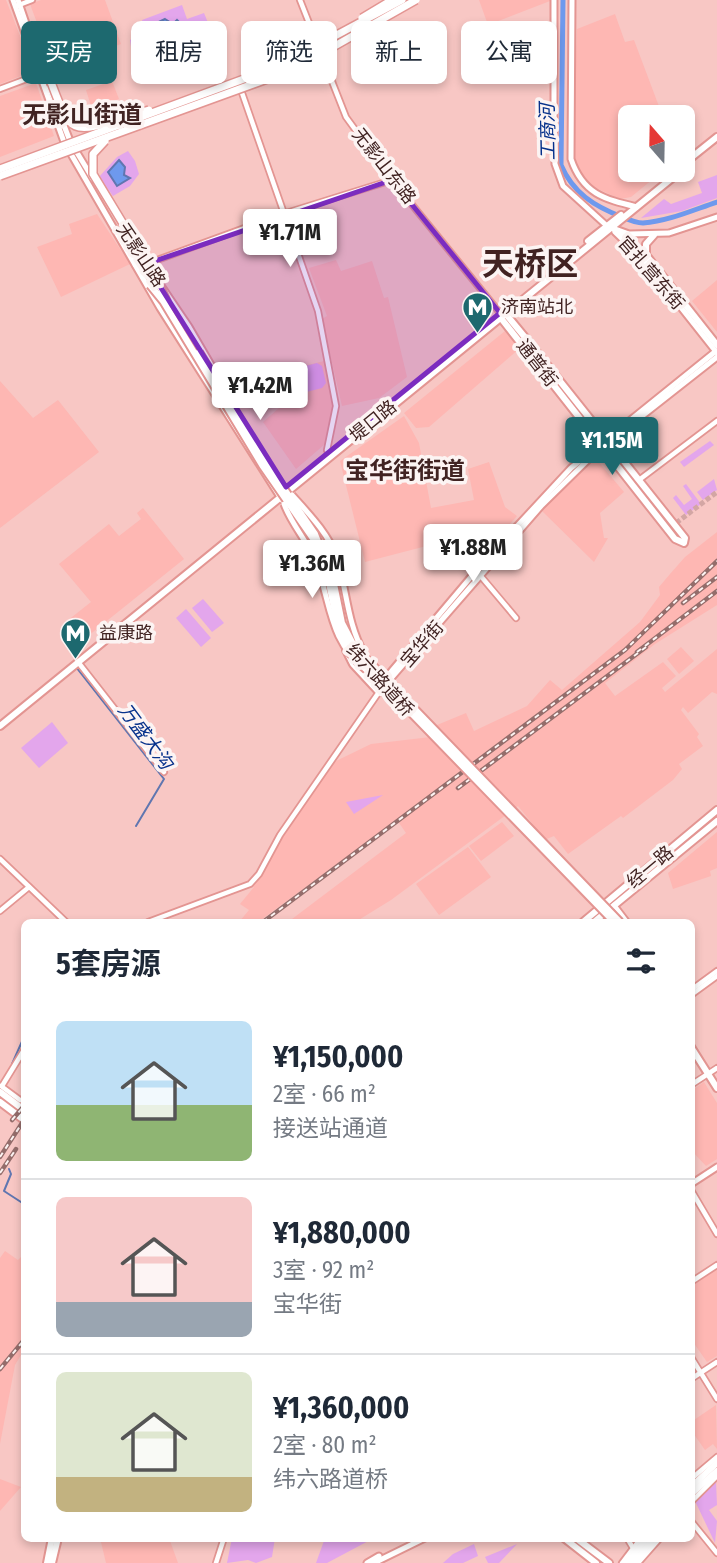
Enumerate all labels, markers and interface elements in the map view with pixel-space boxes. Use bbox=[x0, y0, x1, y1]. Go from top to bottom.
chip: 买房 bbox=[21, 21, 117, 84]
chip: 租房 bbox=[131, 21, 227, 84]
chip: 筛选 bbox=[241, 21, 337, 84]
chip: 新上 bbox=[351, 21, 447, 84]
chip: 公寓 bbox=[461, 21, 557, 84]
water label: 工商河 bbox=[535, 99, 559, 161]
district label: 无影山街道 bbox=[22, 101, 142, 129]
north arrow bbox=[618, 105, 695, 182]
map controls bbox=[618, 105, 695, 182]
street label: 无影山东路 bbox=[348, 124, 420, 208]
pin: ¥1.71M bbox=[233, 210, 347, 269]
text: ¥1.71M bbox=[259, 218, 321, 246]
street label: 无影山路 bbox=[112, 219, 170, 291]
street label: 官扎营东街 bbox=[613, 232, 689, 314]
district label: 天桥区 bbox=[482, 245, 578, 283]
metro station icon: 济南站北 bbox=[461, 290, 495, 334]
place label: 济南站北 bbox=[501, 296, 573, 318]
street label: 通普街 bbox=[512, 335, 562, 391]
pin: ¥1.42M bbox=[203, 362, 317, 422]
text: ¥1.42M bbox=[228, 371, 292, 399]
street label: 堤口路 bbox=[345, 395, 401, 447]
pin: ¥1.15M bbox=[555, 418, 669, 477]
text: ¥1.15M bbox=[581, 426, 643, 454]
district label: 宝华街街道 bbox=[345, 457, 465, 485]
pin: ¥1.88M bbox=[416, 524, 530, 584]
text: ¥1.88M bbox=[439, 533, 507, 561]
pin: ¥1.36M bbox=[255, 540, 369, 600]
text: ¥1.36M bbox=[279, 549, 345, 577]
metro station icon: 益康路 bbox=[59, 616, 93, 660]
street label: 宝华街 bbox=[396, 616, 448, 672]
place label: 益康路 bbox=[99, 622, 153, 644]
street label: 纬六路道桥 bbox=[342, 639, 418, 721]
water label: 万盛大沟 bbox=[114, 699, 179, 775]
street label: 经一路 bbox=[622, 841, 678, 893]
icon: filters bbox=[622, 942, 660, 980]
text: 5套房源 bbox=[56, 946, 161, 982]
text: ¥1,150,000 bbox=[273, 1039, 403, 1075]
icon: home bbox=[112, 1049, 196, 1133]
text: 2室 · 66 m² bbox=[273, 1080, 376, 1108]
text: 接送站通道 bbox=[273, 1114, 388, 1142]
text: ¥1,880,000 bbox=[273, 1215, 411, 1251]
icon: home bbox=[112, 1225, 196, 1309]
text: 3室 · 92 m² bbox=[273, 1256, 374, 1284]
text: 宝华街 bbox=[273, 1290, 342, 1318]
text: ¥1,360,000 bbox=[273, 1390, 409, 1426]
icon: home bbox=[112, 1400, 196, 1484]
text: 2室 · 80 m² bbox=[273, 1431, 377, 1459]
text: 纬六路道桥 bbox=[273, 1465, 388, 1493]

